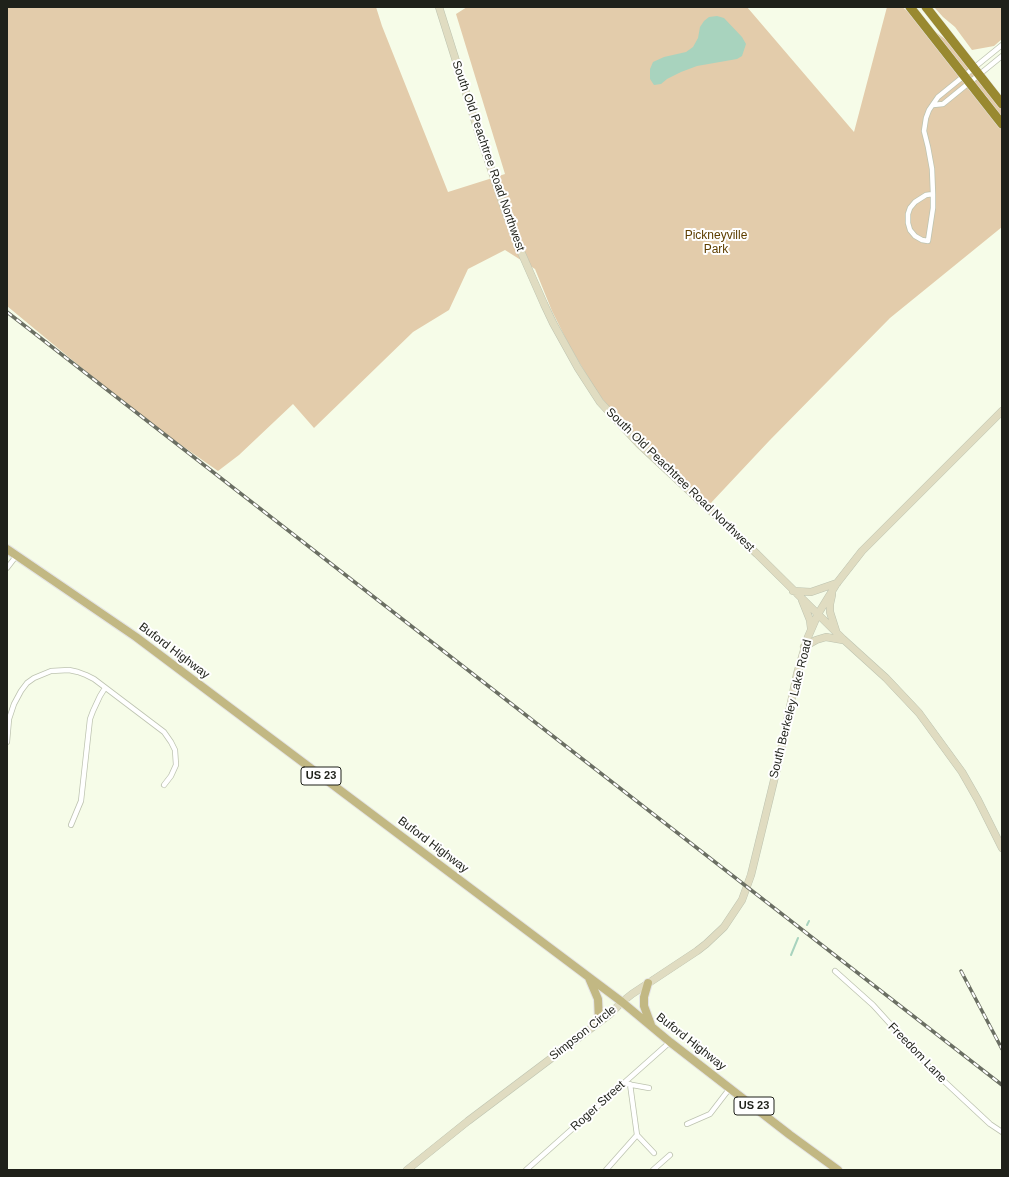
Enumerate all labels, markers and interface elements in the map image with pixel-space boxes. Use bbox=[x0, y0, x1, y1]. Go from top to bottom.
street label: South Old Peachtree Road Northwest bbox=[449, 59, 527, 253]
park label: Pickneyville Park bbox=[685, 229, 747, 257]
street label: South Old Peachtree Road Northwest bbox=[603, 405, 757, 555]
street label: Buford Highway bbox=[136, 620, 212, 682]
street label: South Berkeley Lake Road bbox=[767, 638, 815, 780]
road number: US 23 bbox=[301, 767, 341, 785]
street label: Buford Highway bbox=[395, 814, 471, 876]
street label: Simpson Circle bbox=[547, 1002, 619, 1064]
street label: Buford Highway bbox=[653, 1010, 729, 1074]
street label: Freedom Lane bbox=[885, 1020, 949, 1086]
street label: Roger Street bbox=[568, 1078, 628, 1134]
road number: US 23 bbox=[734, 1097, 774, 1115]

